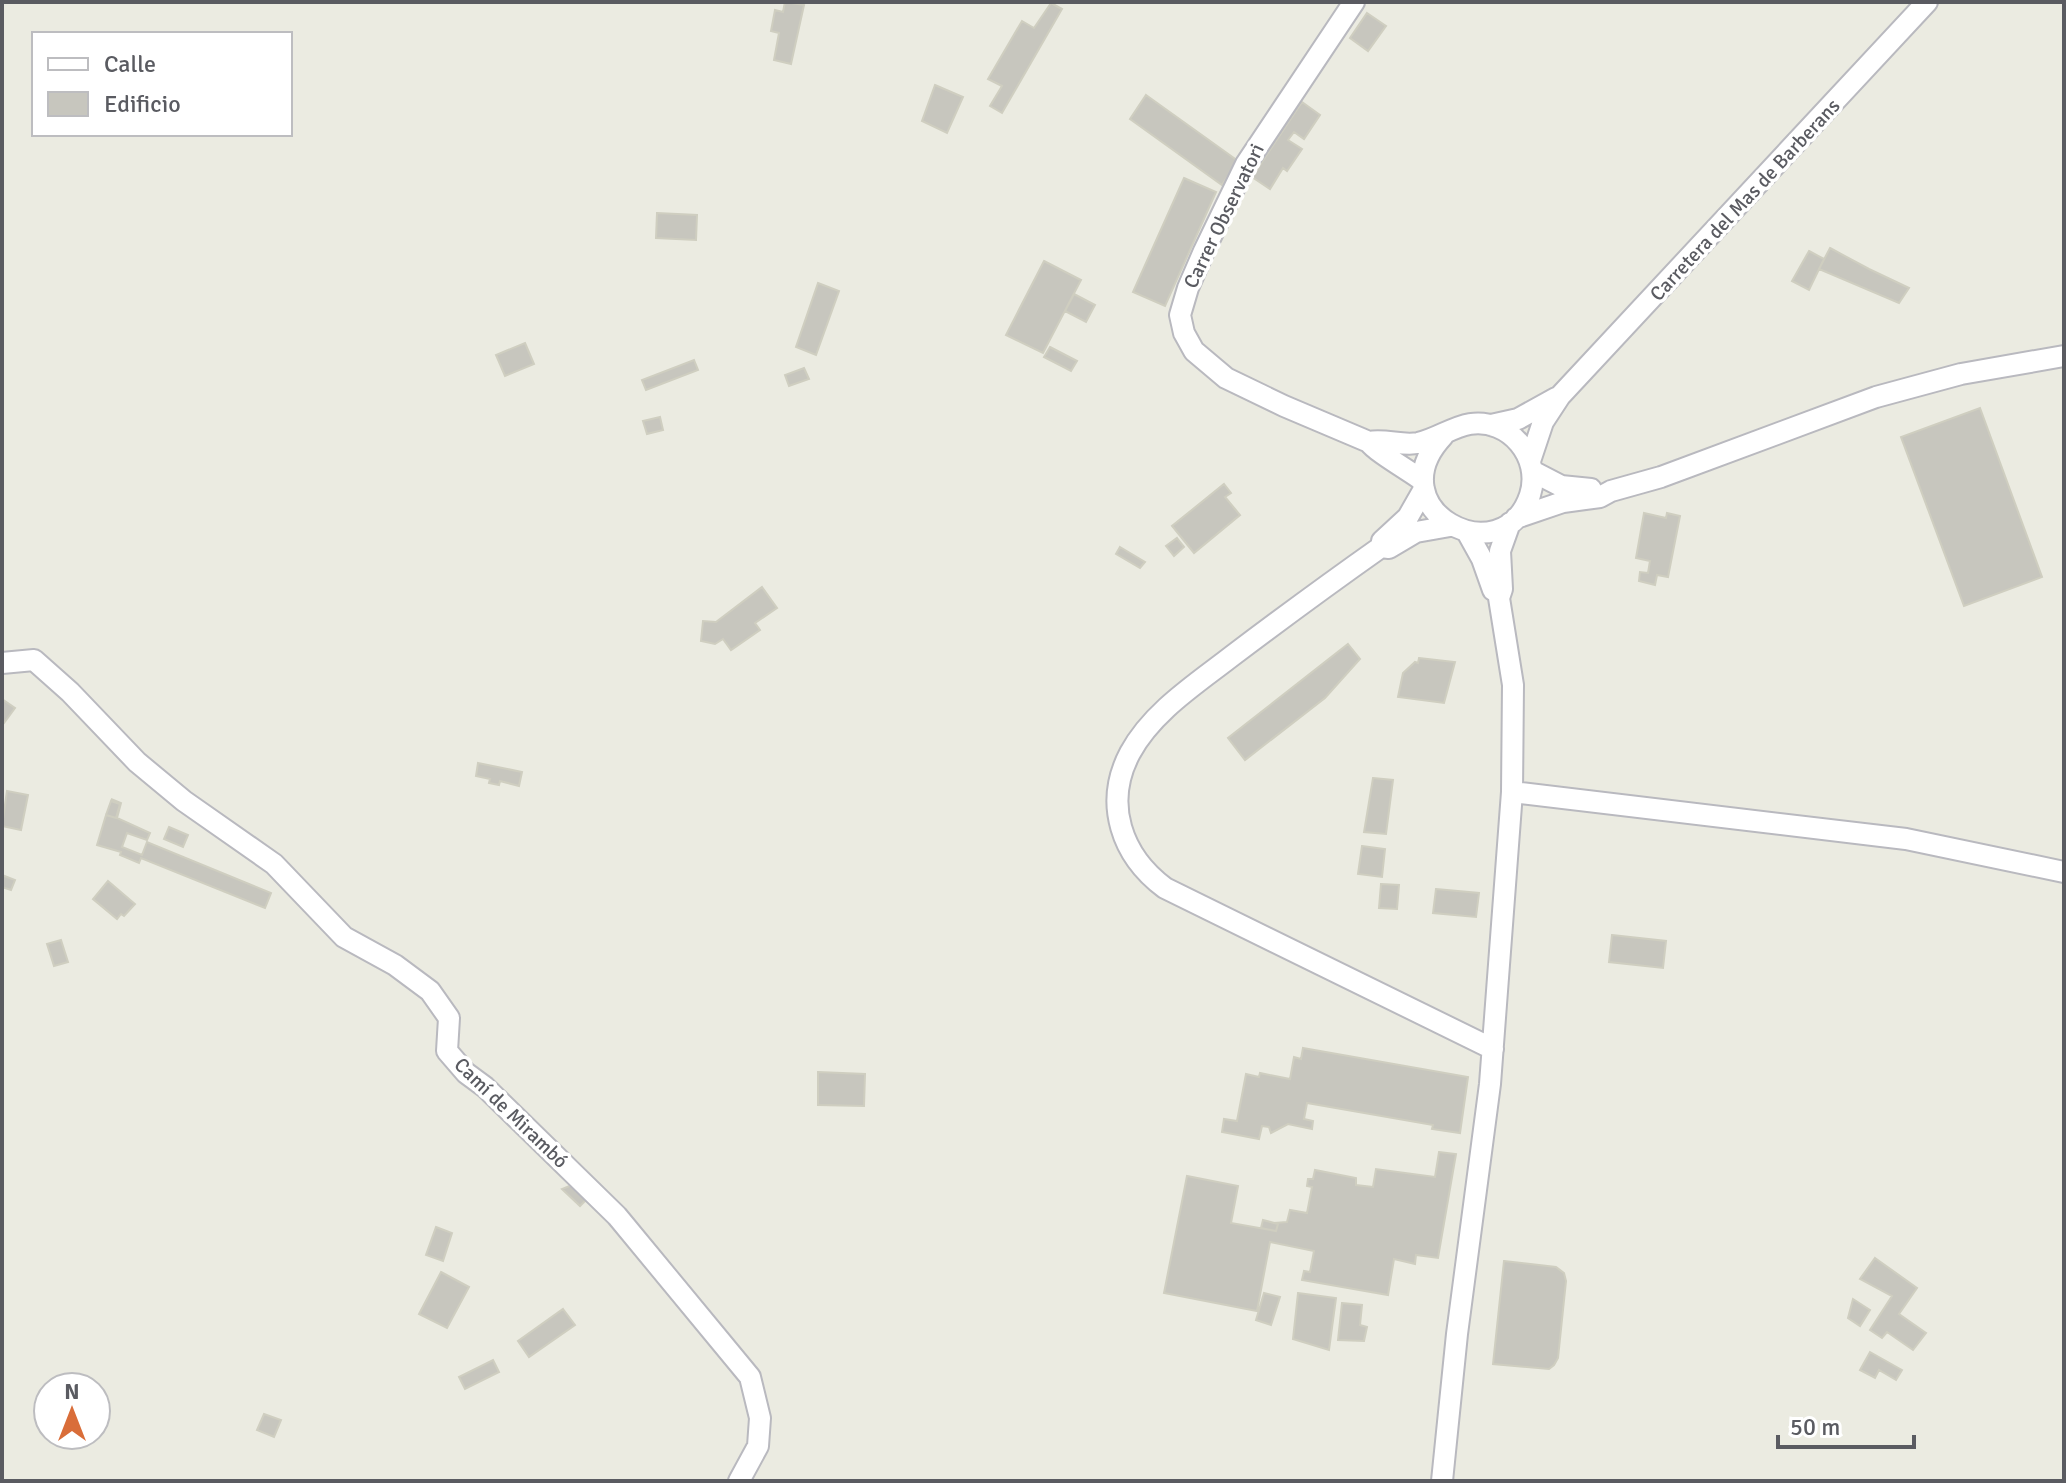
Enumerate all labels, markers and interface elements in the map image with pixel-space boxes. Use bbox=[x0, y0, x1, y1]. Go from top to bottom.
legend bbox=[32, 32, 292, 136]
text: Calle bbox=[104, 49, 156, 79]
text: Edificio bbox=[104, 89, 181, 119]
street label: Carretera del Mas de Barberans bbox=[1645, 93, 1846, 306]
street label: Carrer Observatori bbox=[1178, 140, 1270, 292]
street label: Camí de Mirambó bbox=[449, 1052, 573, 1174]
north arrow bbox=[32, 1371, 112, 1451]
text: N bbox=[64, 1378, 80, 1405]
scale bar bbox=[1778, 1399, 1914, 1449]
text: 50 m bbox=[1790, 1412, 1840, 1442]

